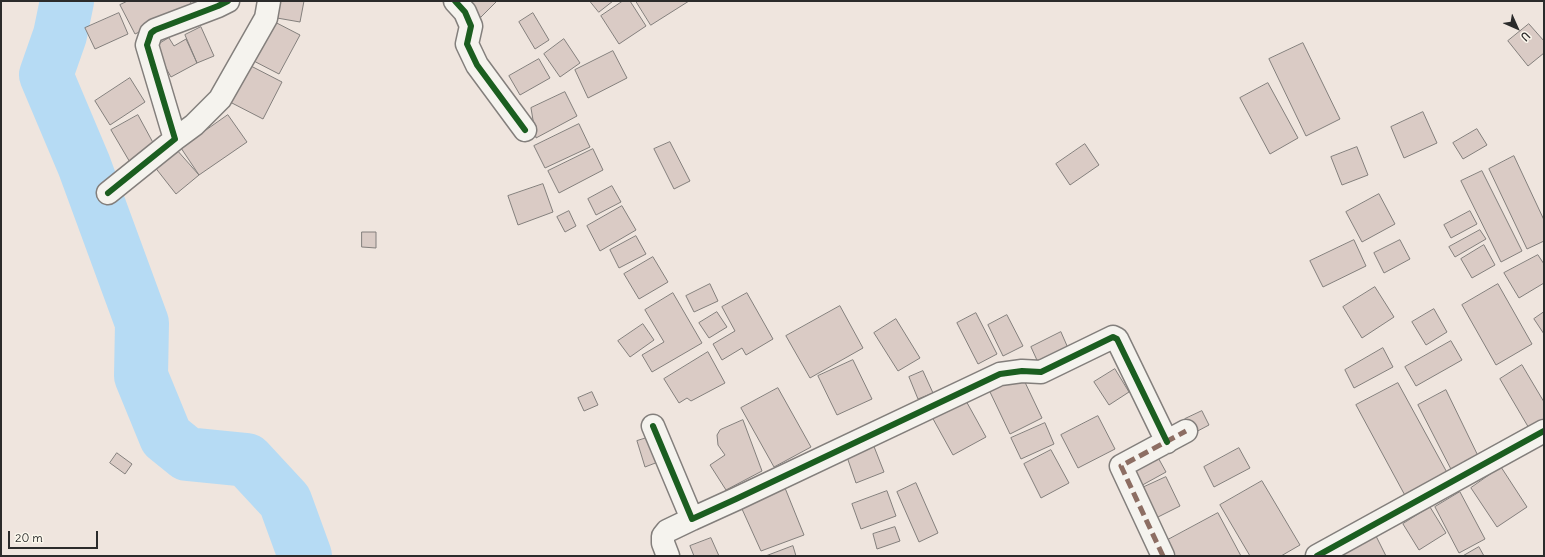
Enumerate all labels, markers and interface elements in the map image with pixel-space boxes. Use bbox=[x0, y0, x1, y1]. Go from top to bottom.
north arrow bbox=[1497, 8, 1537, 48]
text: U bbox=[1518, 29, 1533, 44]
scale bar bbox=[10, 523, 100, 549]
text: 20 m bbox=[15, 530, 43, 545]

